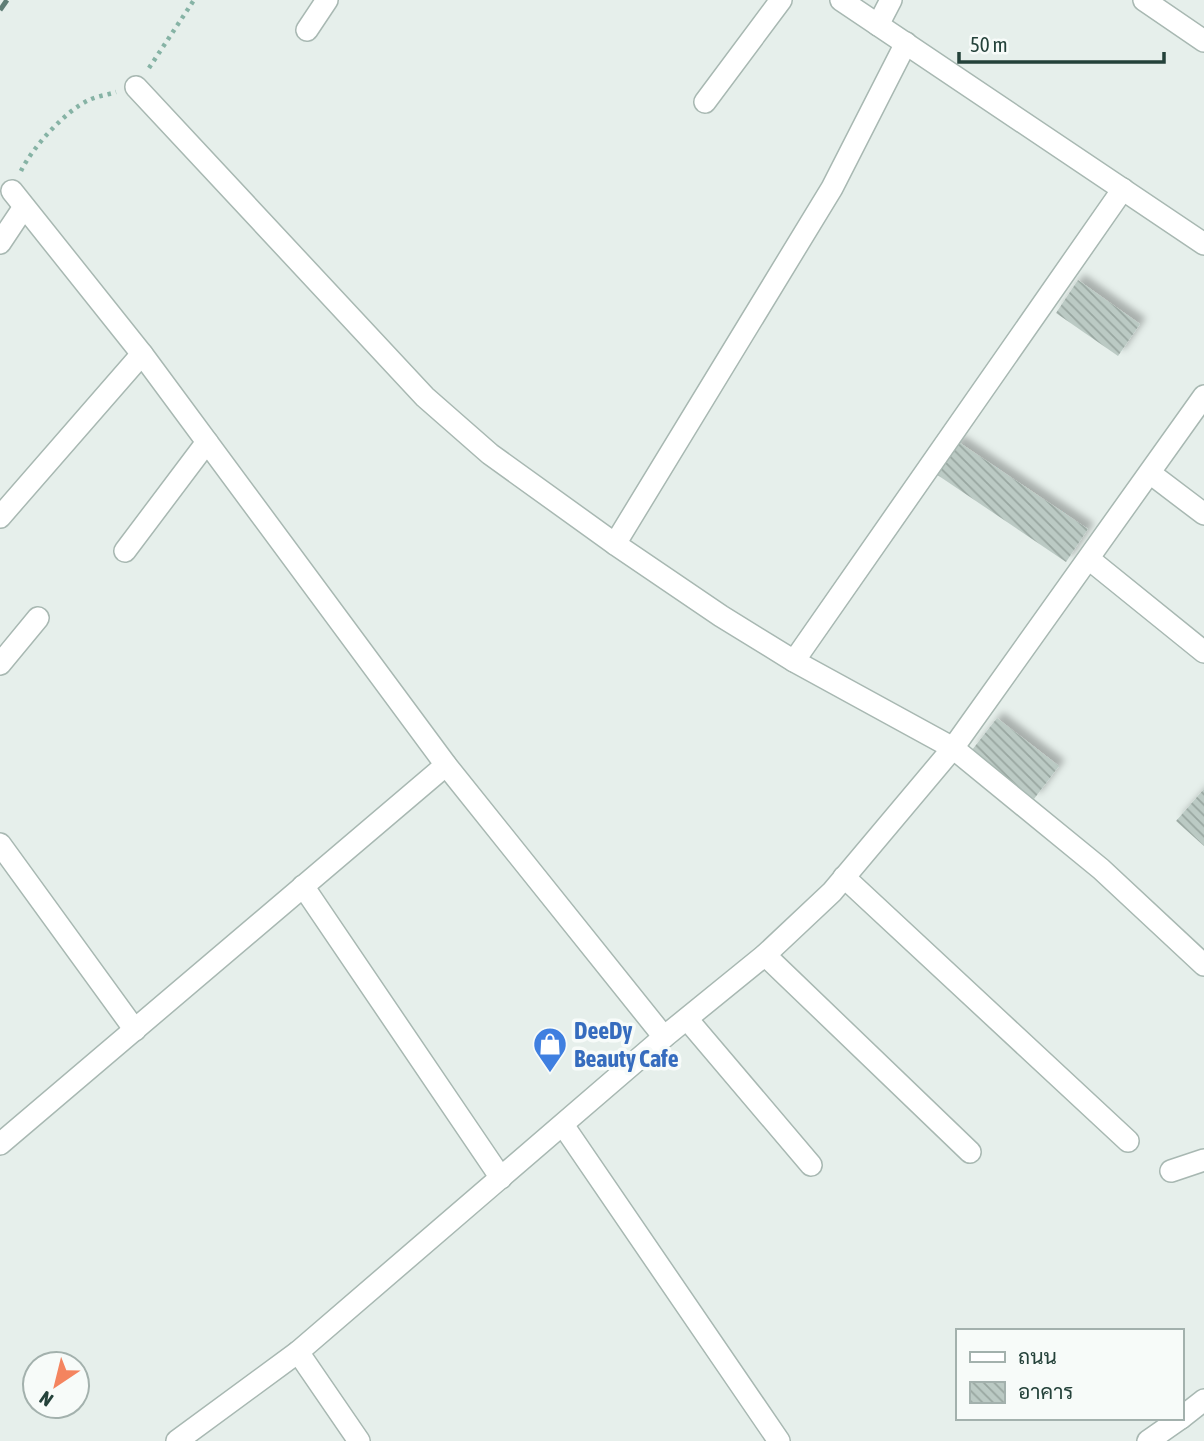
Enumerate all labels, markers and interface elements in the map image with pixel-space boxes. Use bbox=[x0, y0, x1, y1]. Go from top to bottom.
scale bar bbox=[959, 21, 1164, 65]
text: 50 m bbox=[970, 32, 1008, 56]
place label: DeeDy Beauty Cafe bbox=[574, 1017, 679, 1072]
shop icon: DeeDy Beauty Cafe bbox=[531, 1025, 569, 1074]
legend bbox=[956, 1329, 1183, 1420]
text: ถนน bbox=[1018, 1344, 1057, 1368]
north arrow bbox=[21, 1350, 91, 1420]
text: อาคาร bbox=[1018, 1379, 1074, 1403]
text: N bbox=[35, 1387, 57, 1411]

